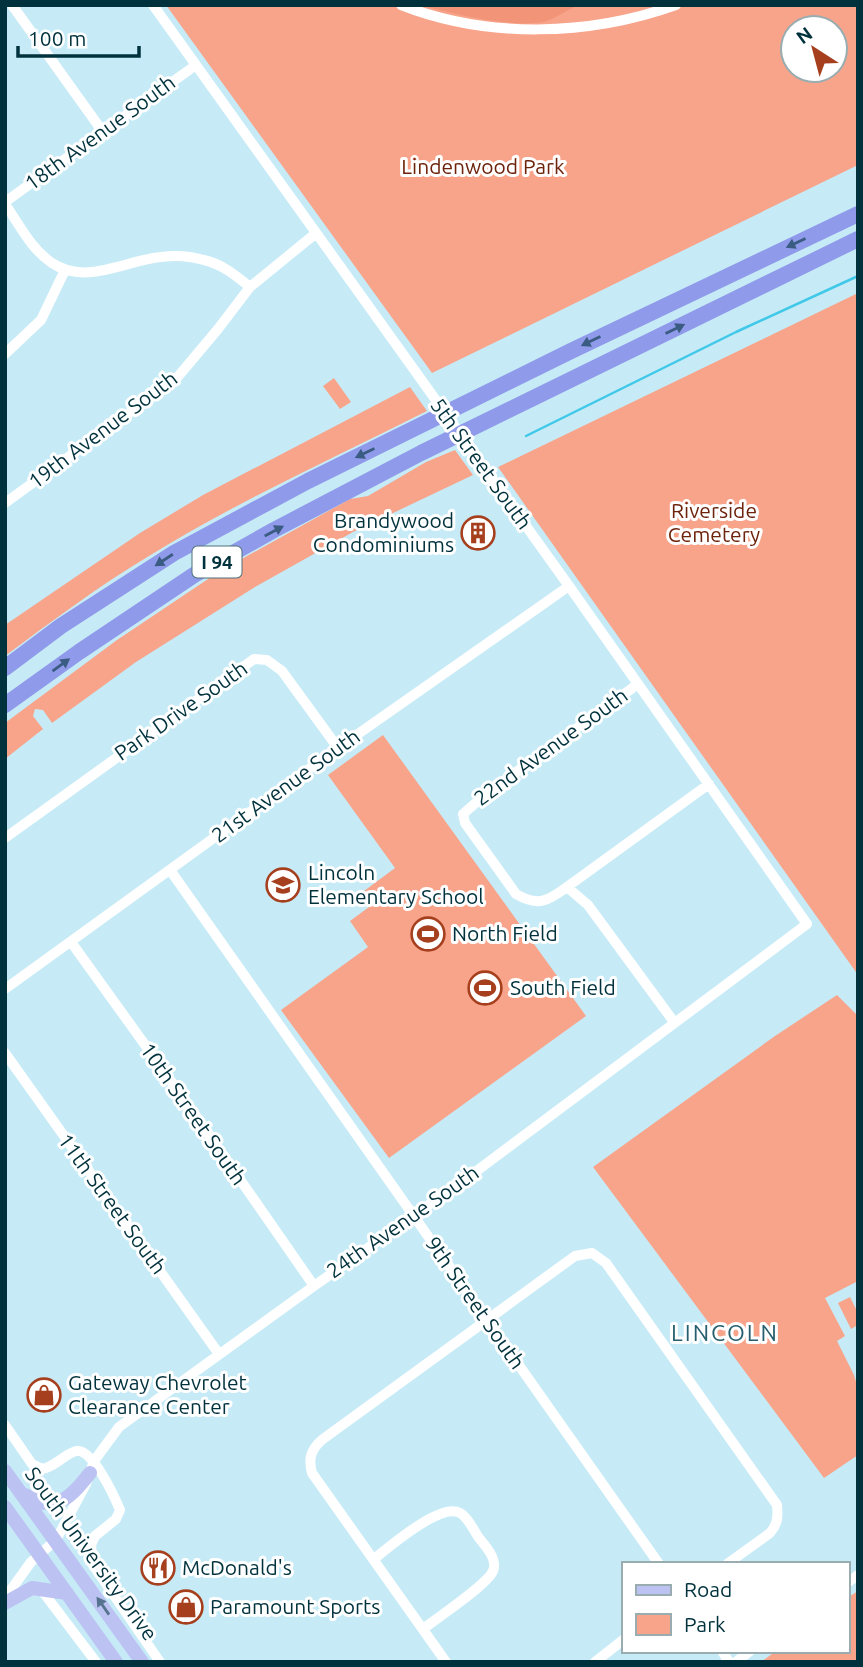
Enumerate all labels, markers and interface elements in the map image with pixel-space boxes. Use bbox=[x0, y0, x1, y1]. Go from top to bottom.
scale bar bbox=[18, 14, 138, 58]
north arrow bbox=[779, 14, 849, 84]
text: N bbox=[792, 22, 816, 48]
text: 100 m bbox=[28, 26, 86, 50]
street label: 18th Avenue South bbox=[20, 70, 179, 195]
park label: Lindenwood Park bbox=[401, 154, 565, 178]
one-way arrow bbox=[786, 238, 806, 249]
one-way arrow bbox=[665, 323, 685, 334]
one-way arrow bbox=[581, 336, 601, 347]
street label: 19th Avenue South bbox=[23, 366, 181, 493]
street label: 5th Street South bbox=[426, 393, 537, 534]
one-way arrow bbox=[355, 447, 375, 458]
park label: Riverside Cemetery bbox=[668, 498, 760, 546]
place label: Brandywood Condominiums bbox=[313, 508, 454, 556]
building icon: Brandywood Condominiums bbox=[459, 514, 497, 552]
one-way arrow bbox=[264, 525, 283, 537]
road number: I 94 bbox=[192, 547, 242, 578]
one-way arrow bbox=[154, 553, 174, 566]
street label: Park Drive South bbox=[109, 655, 251, 765]
one-way arrow bbox=[52, 658, 70, 672]
street label: 22nd Avenue South bbox=[469, 682, 632, 810]
street label: 21st Avenue South bbox=[207, 723, 364, 847]
place label: Lincoln Elementary School bbox=[308, 860, 484, 908]
school or university icon: Lincoln Elementary School bbox=[264, 866, 302, 904]
sports icon: North Field bbox=[409, 915, 447, 953]
place label: North Field bbox=[452, 921, 558, 945]
sports icon: South Field bbox=[466, 969, 504, 1007]
place label: South Field bbox=[510, 975, 616, 999]
street label: 10th Street South bbox=[136, 1038, 252, 1189]
street label: 11th Street South bbox=[54, 1129, 172, 1278]
street label: 24th Avenue South bbox=[322, 1160, 483, 1283]
street label: 9th Street South bbox=[421, 1232, 530, 1373]
district label: LINCOLN bbox=[671, 1320, 779, 1345]
place label: Gateway Chevrolet Clearance Center bbox=[68, 1370, 247, 1418]
shop icon: Gateway Chevrolet Clearance Center bbox=[25, 1376, 63, 1414]
street label: South University Drive bbox=[21, 1462, 163, 1645]
restaurant icon: McDonald's bbox=[139, 1549, 177, 1587]
place label: McDonald's bbox=[182, 1555, 292, 1579]
legend bbox=[622, 1562, 849, 1653]
text: Road bbox=[684, 1577, 732, 1601]
shop icon: Paramount Sports bbox=[167, 1588, 205, 1626]
place label: Paramount Sports bbox=[210, 1594, 380, 1618]
one-way arrow bbox=[96, 1597, 110, 1615]
text: Park bbox=[684, 1612, 726, 1636]

